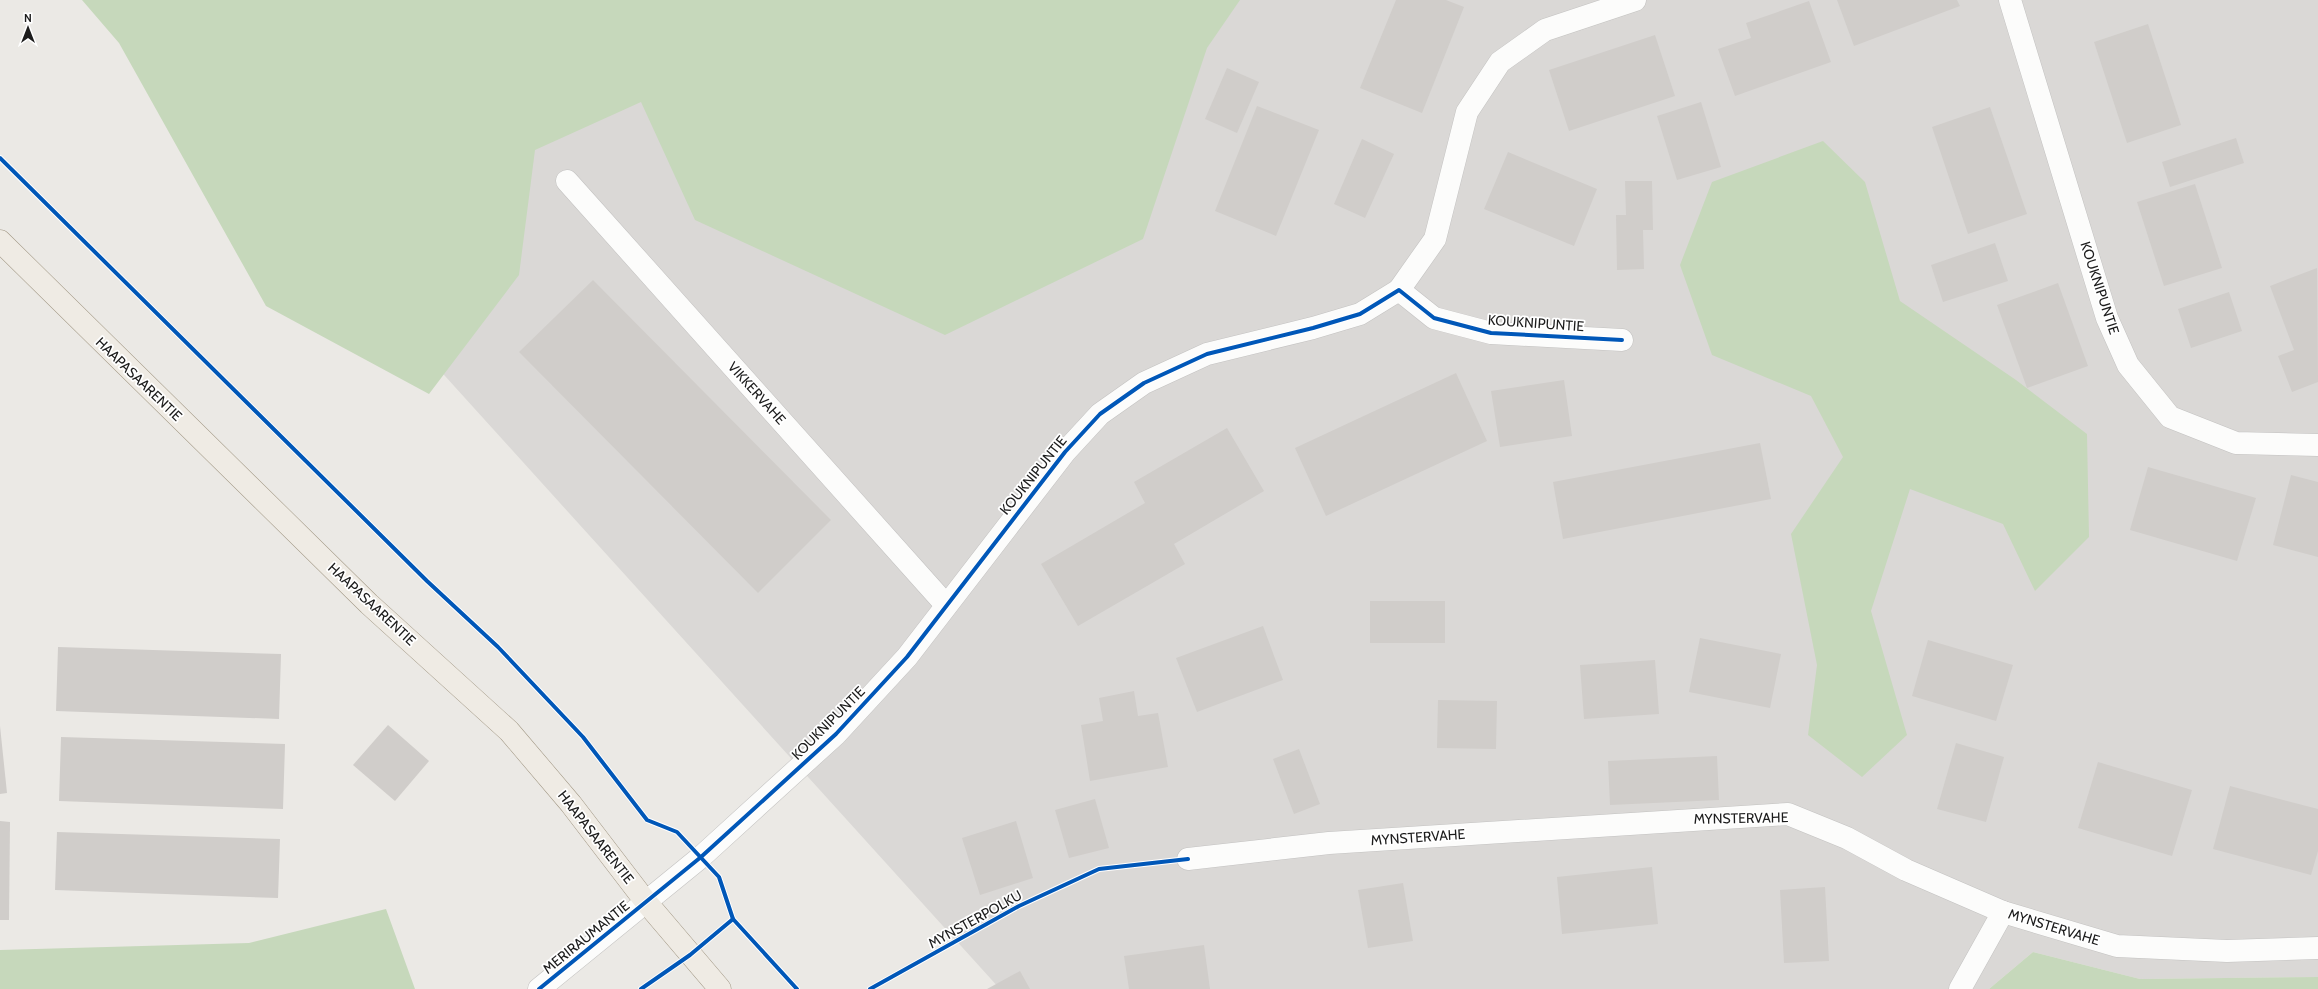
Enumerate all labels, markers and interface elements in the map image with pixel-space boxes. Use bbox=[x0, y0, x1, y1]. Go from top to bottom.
north arrow bbox=[8, 8, 48, 48]
text: N bbox=[24, 11, 32, 25]
street label: KOUKNIPUNTIE bbox=[2077, 239, 2124, 337]
street label: KOUKNIPUNTIE bbox=[1487, 311, 1585, 335]
street label: HAAPASAARENTIE bbox=[92, 333, 186, 425]
street label: VIKKERVAHE bbox=[724, 358, 790, 428]
street label: KOUKNIPUNTIE bbox=[996, 432, 1071, 518]
street label: HAAPASAARENTIE bbox=[324, 559, 420, 649]
street label: KOUKNIPUNTIE bbox=[787, 682, 869, 764]
street label: HAAPASAARENTIE bbox=[554, 787, 638, 887]
street label: MYNSTERVAHE bbox=[1693, 808, 1789, 828]
street label: MYNSTERVAHE bbox=[1370, 825, 1466, 849]
street label: MYNSTERPOLKU bbox=[925, 886, 1025, 952]
street label: MERIRAUMANTIE bbox=[539, 896, 633, 978]
street label: MYNSTERVAHE bbox=[2006, 905, 2102, 950]

